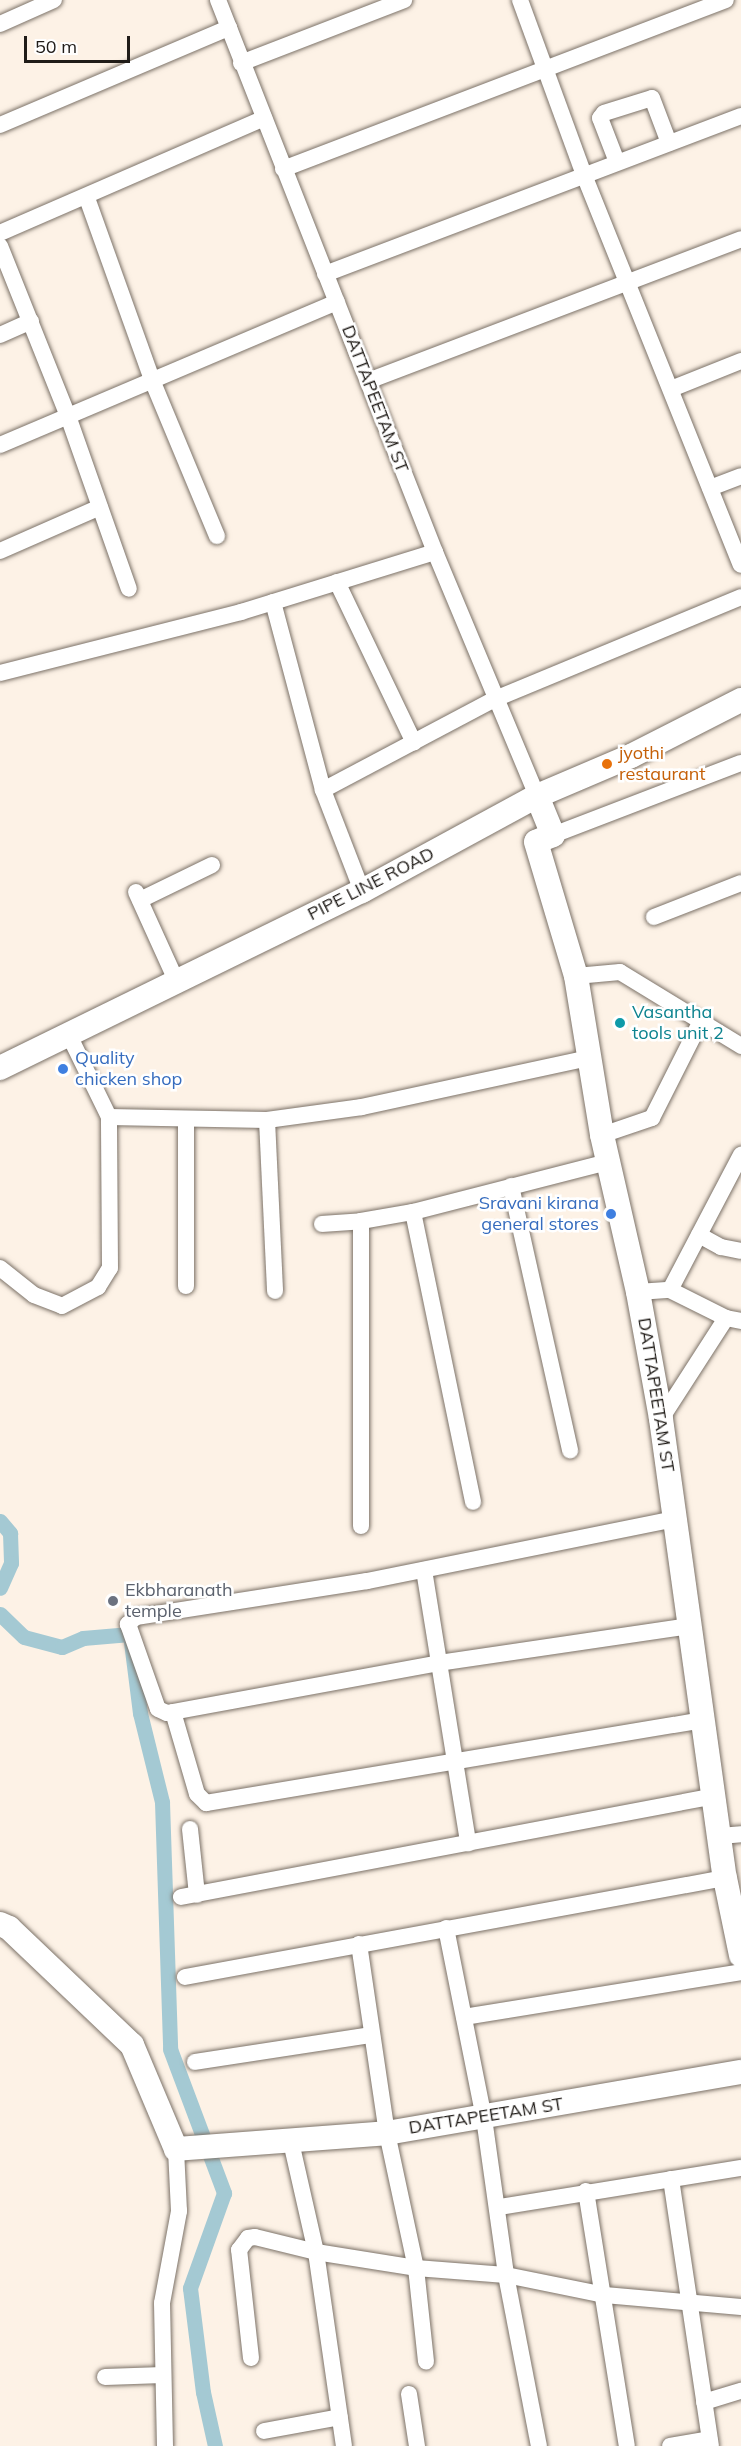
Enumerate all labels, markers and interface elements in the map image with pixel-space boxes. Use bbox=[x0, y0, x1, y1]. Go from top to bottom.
scale bar bbox=[27, 24, 134, 62]
text: 50 m bbox=[35, 35, 77, 58]
street label: DATTAPEETAM ST bbox=[337, 322, 413, 476]
place label: jyothi restaurant bbox=[619, 743, 706, 786]
marker: jyothi restaurant bbox=[600, 757, 614, 771]
street label: PIPE LINE ROAD bbox=[304, 843, 438, 925]
place label: Vasantha tools unit 2 bbox=[632, 1002, 724, 1044]
marker: Vasantha tools unit 2 bbox=[613, 1016, 627, 1030]
place label: Quality chicken shop bbox=[75, 1048, 182, 1090]
marker: Quality chicken shop bbox=[56, 1062, 70, 1076]
place label: Sravani kirana general stores bbox=[479, 1193, 599, 1236]
marker: Sravani kirana general stores bbox=[604, 1207, 618, 1221]
street label: DATTAPEETAM ST bbox=[633, 1316, 679, 1474]
place label: Ekbharanath temple bbox=[125, 1580, 232, 1622]
marker: Ekbharanath temple bbox=[106, 1594, 120, 1608]
street label: DATTAPEETAM ST bbox=[407, 2093, 565, 2139]

